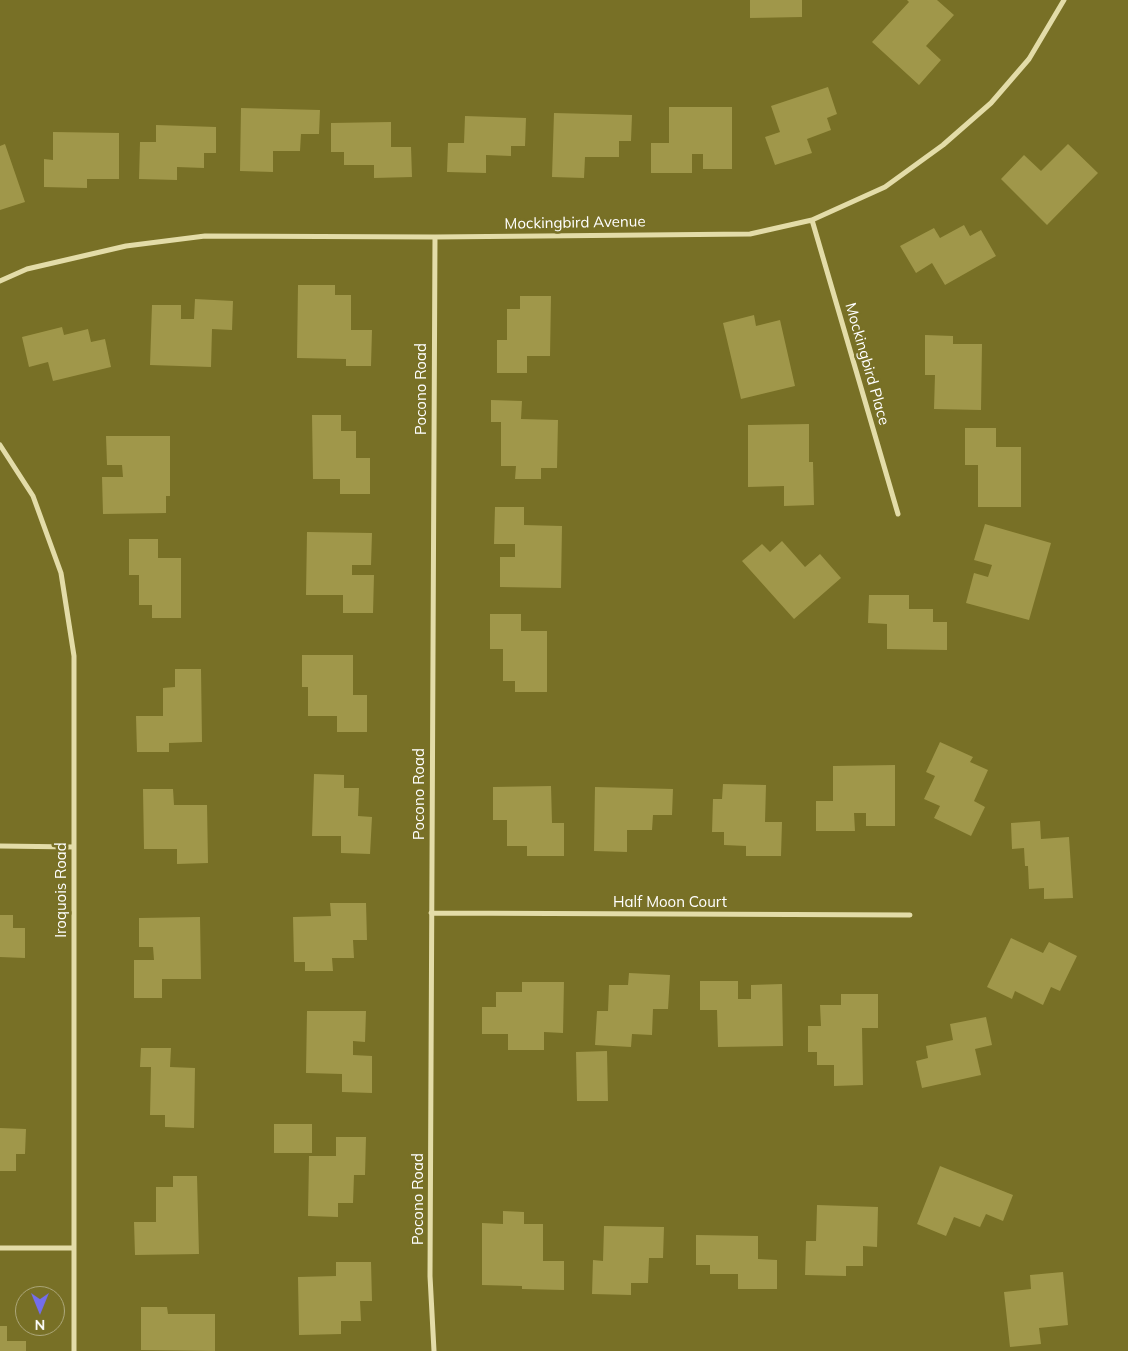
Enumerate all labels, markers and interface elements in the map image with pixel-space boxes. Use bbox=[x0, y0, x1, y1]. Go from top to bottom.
street label: Mockingbird Avenue bbox=[504, 213, 646, 233]
street label: Mockingbird Place bbox=[841, 301, 893, 427]
street label: Pocono Road bbox=[412, 343, 430, 435]
street label: Pocono Road bbox=[410, 748, 428, 840]
street label: Iroquois Road bbox=[52, 842, 70, 938]
street label: Half Moon Court bbox=[613, 893, 727, 911]
street label: Pocono Road bbox=[409, 1153, 427, 1245]
north arrow bbox=[15, 1286, 65, 1336]
text: N bbox=[35, 1316, 45, 1334]

